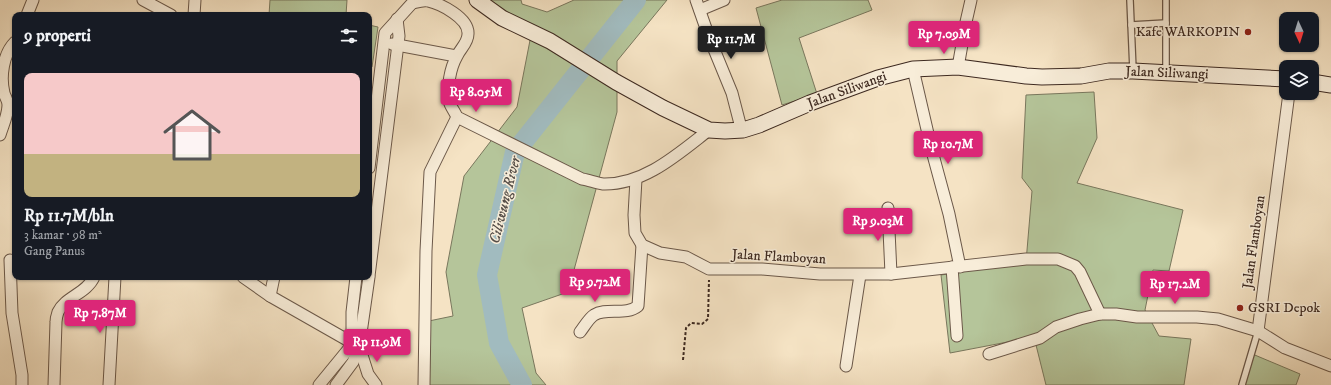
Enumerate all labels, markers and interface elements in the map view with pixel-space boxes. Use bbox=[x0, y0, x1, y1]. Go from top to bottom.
north arrow bbox=[1279, 12, 1319, 52]
map controls bbox=[1279, 12, 1319, 100]
pin: Rp 7.09M bbox=[903, 21, 985, 55]
place label: Kafe WARKOPIN bbox=[1136, 23, 1240, 41]
text: 9 properti bbox=[24, 25, 91, 47]
icon: filters bbox=[338, 25, 360, 47]
pin: Rp 11.7M bbox=[690, 26, 772, 60]
text: Rp 7.09M bbox=[917, 26, 971, 42]
marker: Kafe WARKOPIN bbox=[1243, 27, 1253, 37]
text: Rp 11.7M bbox=[707, 31, 755, 47]
button: layers bbox=[1279, 60, 1319, 100]
street label: Jalan Siliwangi bbox=[1123, 62, 1209, 83]
street label: Jalan Siliwangi bbox=[803, 67, 889, 113]
pin: Rp 8.05M bbox=[435, 79, 517, 113]
text: Rp 8.05M bbox=[450, 84, 502, 100]
icon: home bbox=[156, 99, 228, 171]
pin: Rp 10.7M bbox=[907, 131, 989, 165]
text: Rp 10.7M bbox=[923, 136, 973, 152]
water label: Ciliwung River bbox=[485, 153, 525, 246]
street label: Jalan Flamboyan bbox=[1238, 193, 1270, 292]
text: Rp 11.7M/bln bbox=[24, 205, 114, 227]
pin: Rp 9.03M bbox=[837, 208, 919, 242]
text: Rp 9.03M bbox=[852, 213, 904, 229]
text: 3 kamar · 98 m² bbox=[24, 227, 102, 243]
text: Gang Panus bbox=[24, 243, 85, 259]
street label: Jalan Flamboyan bbox=[730, 245, 827, 268]
pin: Rp 9.72M bbox=[554, 269, 636, 303]
pin: Rp 17.2M bbox=[1134, 271, 1216, 305]
text: Rp 9.72M bbox=[569, 274, 621, 290]
text: Rp 17.2M bbox=[1150, 276, 1200, 292]
place label: GSRI Depok bbox=[1248, 299, 1320, 317]
pin: Rp 7.87M bbox=[59, 300, 141, 334]
marker: GSRI Depok bbox=[1235, 303, 1245, 313]
text: Rp 7.87M bbox=[73, 305, 127, 321]
pin: Rp 11.9M bbox=[336, 329, 418, 363]
text: Rp 11.9M bbox=[353, 334, 401, 350]

